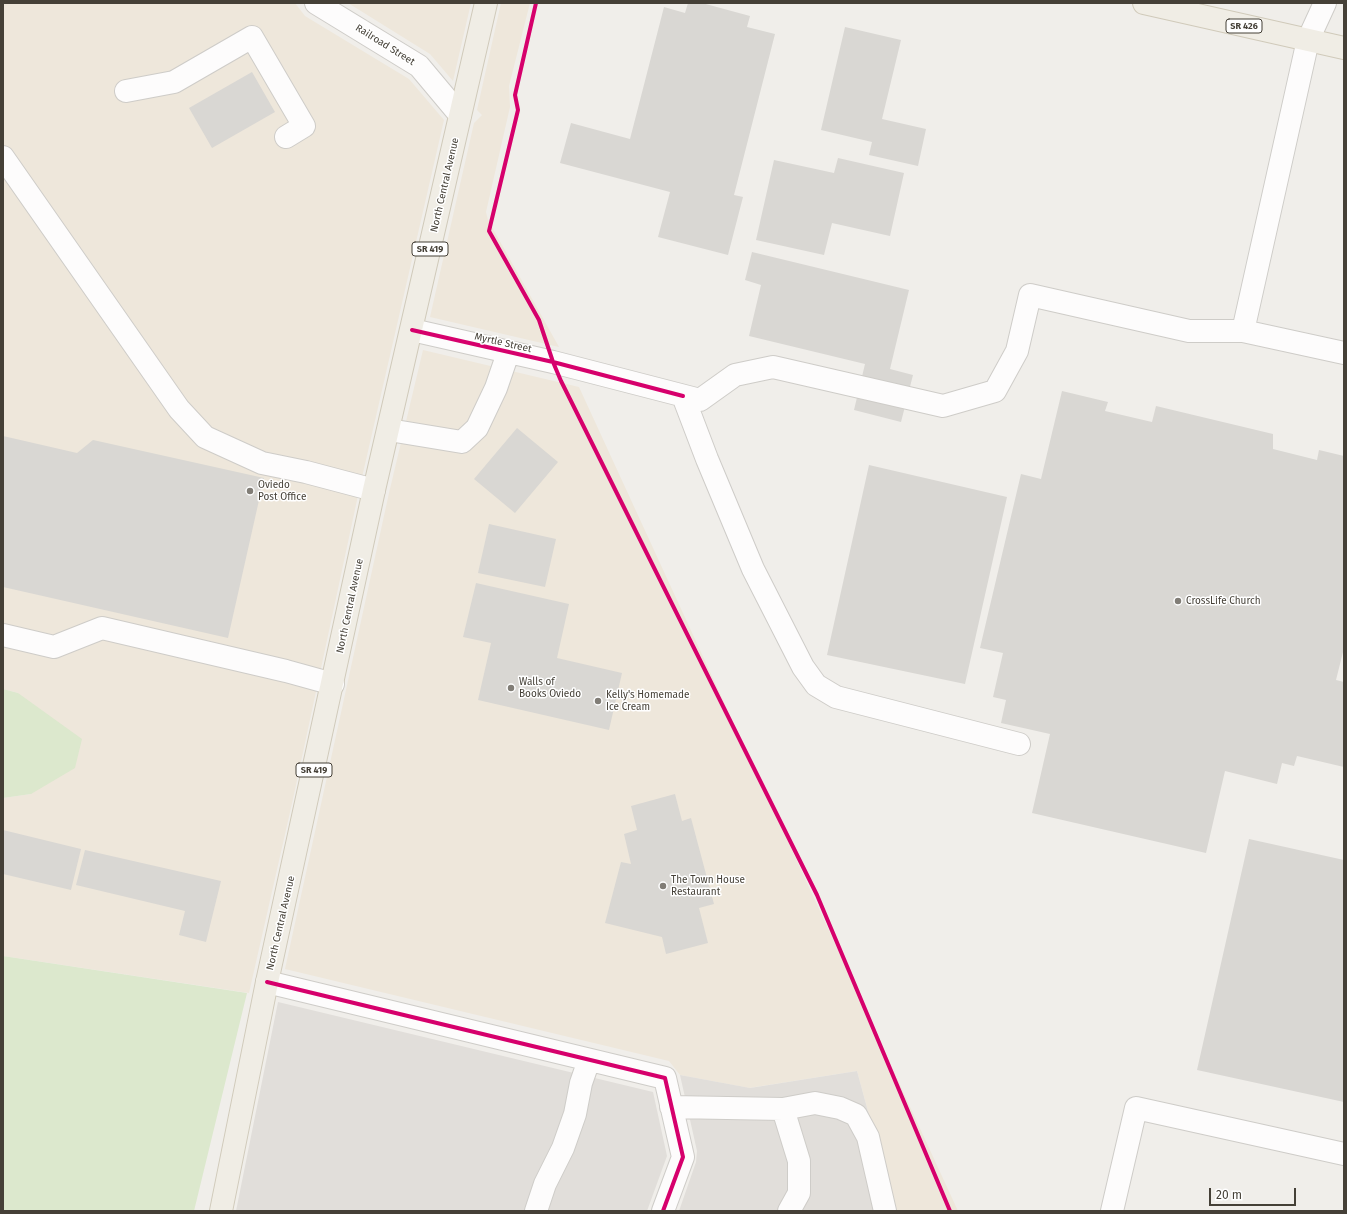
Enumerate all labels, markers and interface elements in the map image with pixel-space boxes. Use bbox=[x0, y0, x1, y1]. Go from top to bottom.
road number: SR 426 bbox=[1226, 19, 1262, 33]
street label: Railroad Street bbox=[353, 22, 417, 68]
street label: North Central Avenue bbox=[428, 137, 462, 233]
road number: SR 419 bbox=[412, 242, 448, 256]
street label: Myrtle Street bbox=[473, 331, 533, 355]
place label: Oviedo Post Office bbox=[258, 479, 306, 502]
marker: Oviedo Post Office bbox=[245, 486, 255, 496]
street label: North Central Avenue bbox=[334, 558, 366, 654]
place label: CrossLife Church bbox=[1186, 595, 1261, 607]
marker: CrossLife Church bbox=[1173, 596, 1183, 606]
place label: Walls of Books Oviedo bbox=[519, 676, 581, 700]
marker: Walls of Books Oviedo bbox=[506, 683, 516, 693]
place label: Kelly's Homemade Ice Cream bbox=[606, 689, 689, 712]
marker: Kelly's Homemade Ice Cream bbox=[593, 696, 603, 706]
road number: SR 419 bbox=[296, 763, 332, 777]
place label: The Town House Restaurant bbox=[671, 874, 745, 898]
street label: North Central Avenue bbox=[264, 875, 298, 971]
marker: The Town House Restaurant bbox=[658, 881, 668, 891]
scale bar bbox=[1211, 1180, 1298, 1206]
text: 20 m bbox=[1216, 1188, 1242, 1202]

